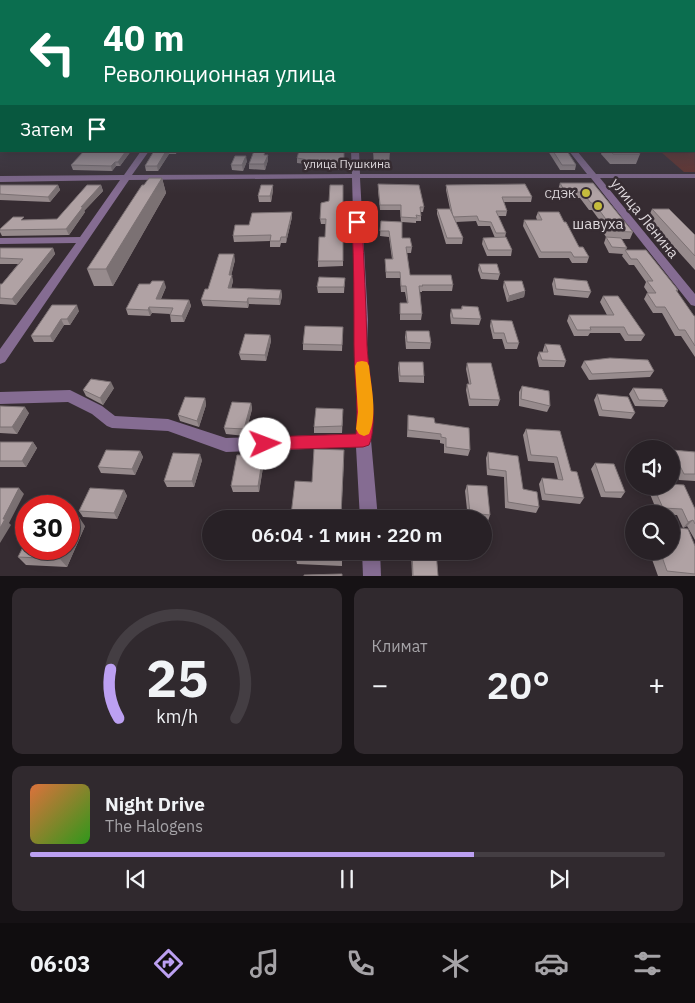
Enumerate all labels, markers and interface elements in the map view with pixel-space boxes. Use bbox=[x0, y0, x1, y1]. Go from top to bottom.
text: 40 m bbox=[103, 15, 185, 61]
icon: left bbox=[20, 20, 85, 85]
text: Революционная улица bbox=[103, 59, 336, 88]
icon: arrive bbox=[83, 115, 111, 143]
text: Затем bbox=[20, 117, 73, 141]
street label: улица Пушкина bbox=[303, 156, 391, 171]
street label: улица Ленина bbox=[607, 174, 683, 262]
place label: СДЭК bbox=[544, 186, 576, 201]
marker: СДЭК bbox=[580, 187, 592, 199]
marker: шавуха bbox=[592, 200, 604, 212]
pin bbox=[336, 201, 378, 243]
icon: arrive bbox=[343, 208, 371, 236]
place label: шавуха bbox=[572, 214, 624, 233]
position arrow bbox=[238, 417, 290, 469]
map controls bbox=[625, 440, 680, 560]
button: sound bbox=[625, 440, 680, 495]
speed limit sign: 30 bbox=[15, 495, 80, 560]
button: search bbox=[625, 505, 680, 560]
text: 06:04 · 1 мин · 220 m bbox=[252, 523, 442, 547]
text: Климат bbox=[372, 636, 428, 656]
text: 25 bbox=[146, 644, 208, 711]
text: 20° bbox=[487, 660, 550, 709]
text: − bbox=[372, 666, 388, 703]
text: + bbox=[648, 666, 665, 703]
text: km/h bbox=[156, 705, 198, 728]
text: Night Drive bbox=[105, 792, 205, 816]
text: The Halogens bbox=[105, 816, 203, 836]
icon: previous bbox=[122, 865, 150, 893]
icon: pause bbox=[333, 865, 361, 893]
icon: next bbox=[545, 865, 573, 893]
icon: directions bbox=[151, 946, 186, 981]
icon: music bbox=[247, 946, 282, 981]
icon: phone bbox=[343, 946, 378, 981]
icon: climate bbox=[438, 946, 473, 981]
icon: car bbox=[534, 946, 569, 981]
icon: filters bbox=[630, 946, 665, 981]
text: 06:03 bbox=[30, 949, 90, 978]

